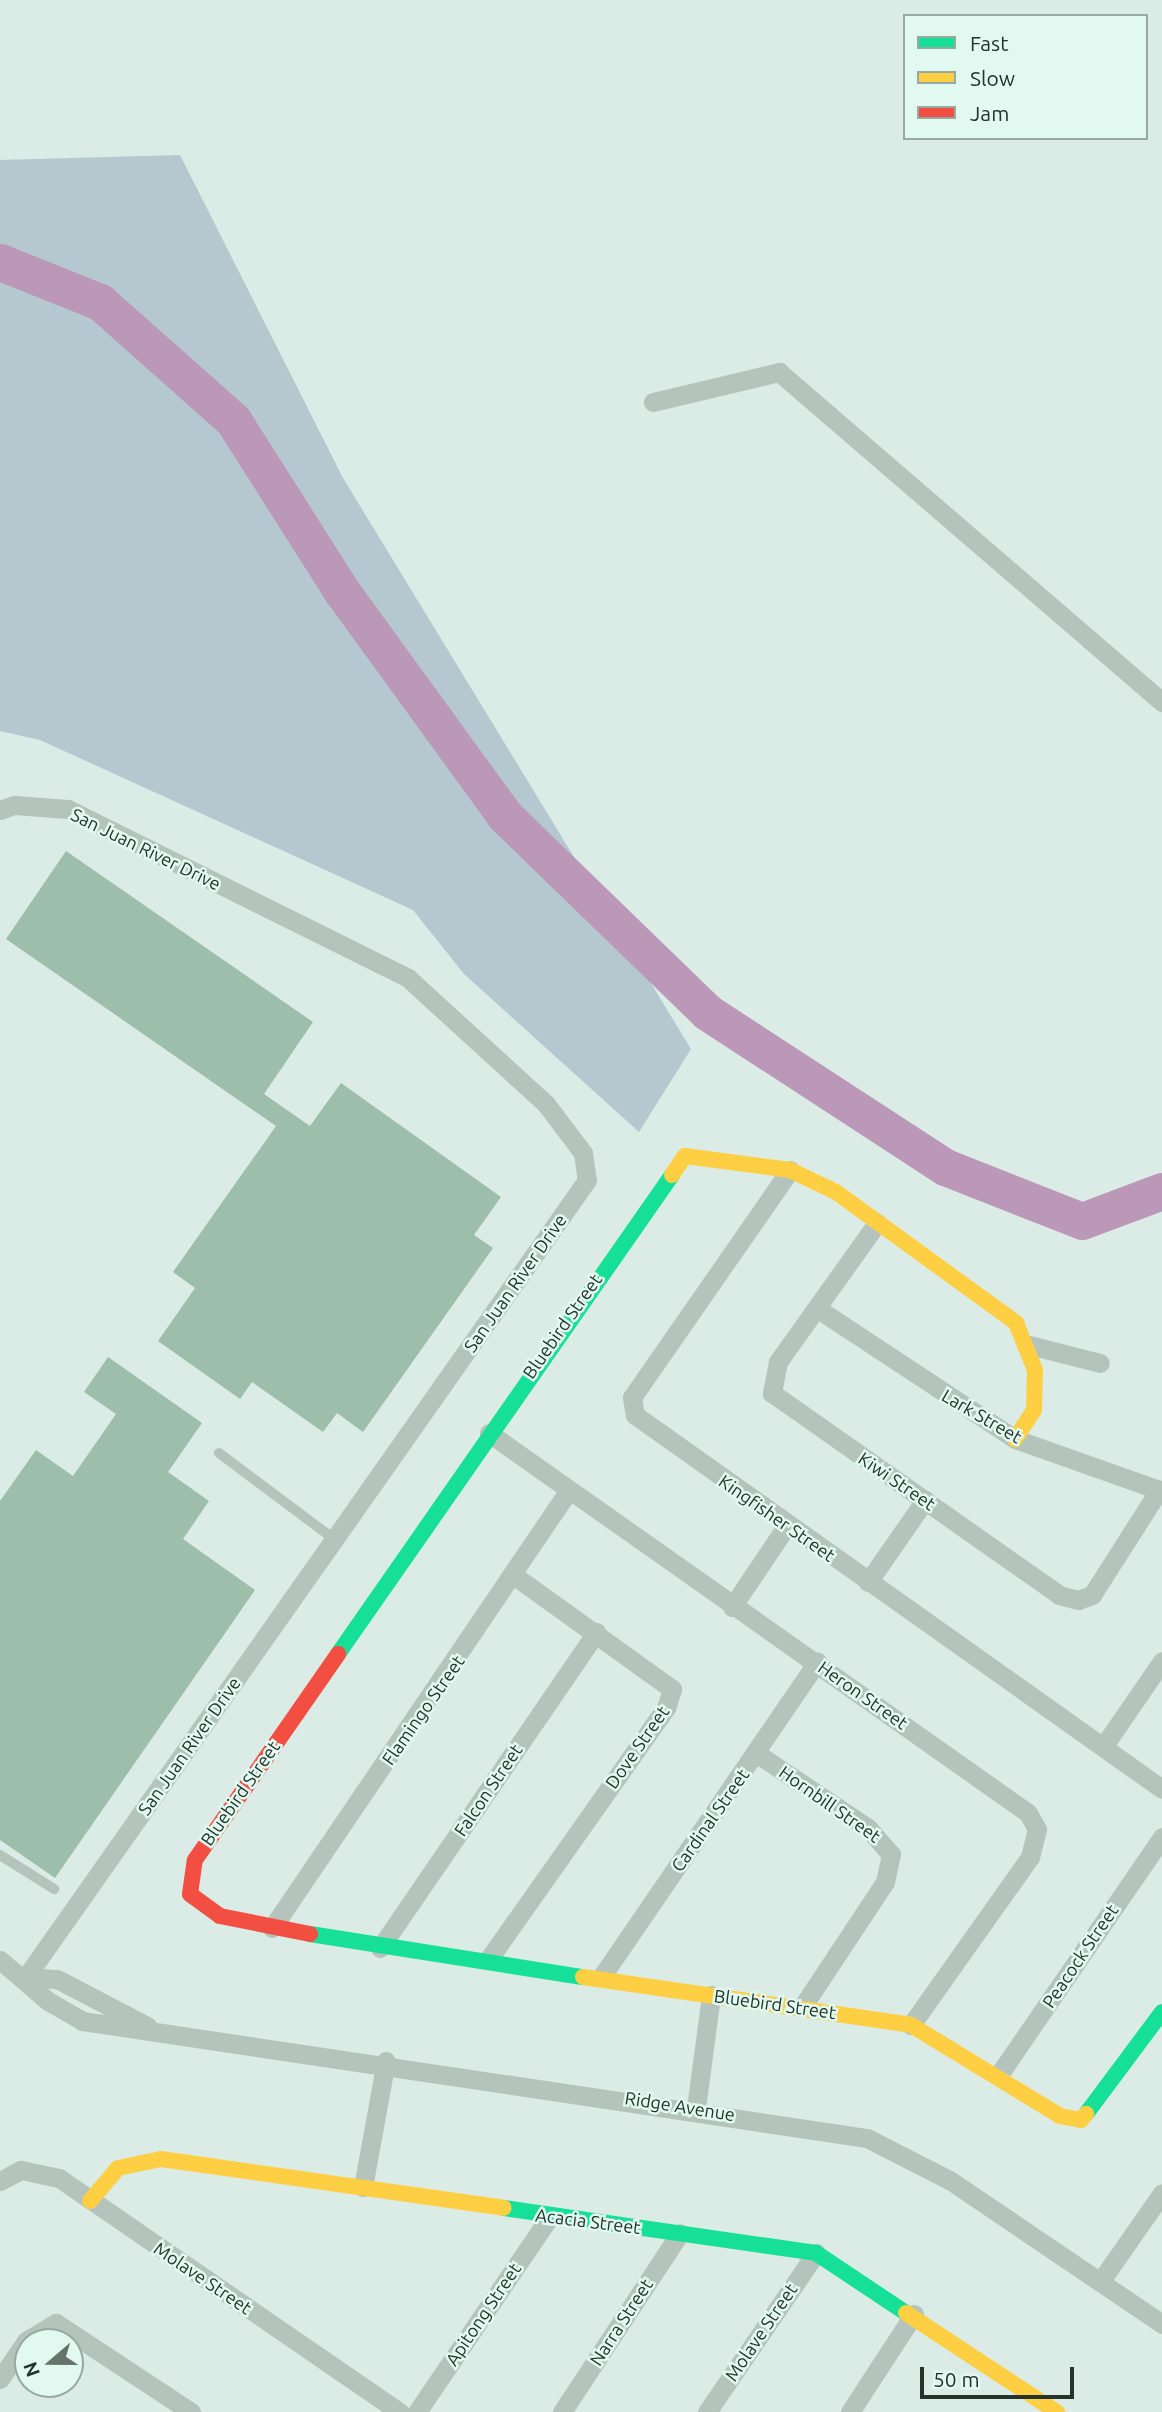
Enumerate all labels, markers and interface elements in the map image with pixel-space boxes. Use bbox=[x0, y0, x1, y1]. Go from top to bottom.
legend bbox=[903, 14, 1148, 140]
text: Fast bbox=[970, 31, 1008, 55]
text: Slow bbox=[970, 66, 1015, 90]
text: Jam bbox=[970, 101, 1009, 125]
street label: San Juan River Drive bbox=[68, 803, 224, 895]
street label: San Juan River Drive bbox=[459, 1210, 571, 1356]
street label: Bluebird Street bbox=[518, 1269, 606, 1383]
street label: Lark Street bbox=[938, 1384, 1026, 1448]
street label: Kiwi Street bbox=[854, 1447, 940, 1515]
street label: Kingfisher Street bbox=[715, 1470, 839, 1566]
street label: Flamingo Street bbox=[377, 1651, 469, 1769]
street label: Heron Street bbox=[814, 1656, 912, 1734]
street label: San Juan River Drive bbox=[133, 1673, 245, 1819]
street label: Dove Street bbox=[601, 1701, 673, 1793]
street label: Bluebird Street bbox=[196, 1736, 284, 1850]
street label: Falcon Street bbox=[449, 1740, 527, 1840]
street label: Hornbill Street bbox=[775, 1761, 885, 1847]
street label: Cardinal Street bbox=[667, 1764, 753, 1876]
street label: Peacock Street bbox=[1037, 1900, 1123, 2012]
street label: Bluebird Street bbox=[713, 1985, 837, 2023]
street label: Ridge Avenue bbox=[623, 2087, 737, 2125]
street label: Acacia Street bbox=[534, 2204, 642, 2238]
street label: Molave Street bbox=[150, 2237, 256, 2319]
street label: Apitong Street bbox=[441, 2259, 525, 2369]
street label: Narra Street bbox=[585, 2274, 657, 2370]
street label: Molave Street bbox=[720, 2279, 802, 2385]
north arrow bbox=[14, 2328, 84, 2398]
scale bar bbox=[924, 2352, 1078, 2396]
text: N bbox=[18, 2359, 44, 2380]
text: 50 m bbox=[933, 2367, 980, 2391]

